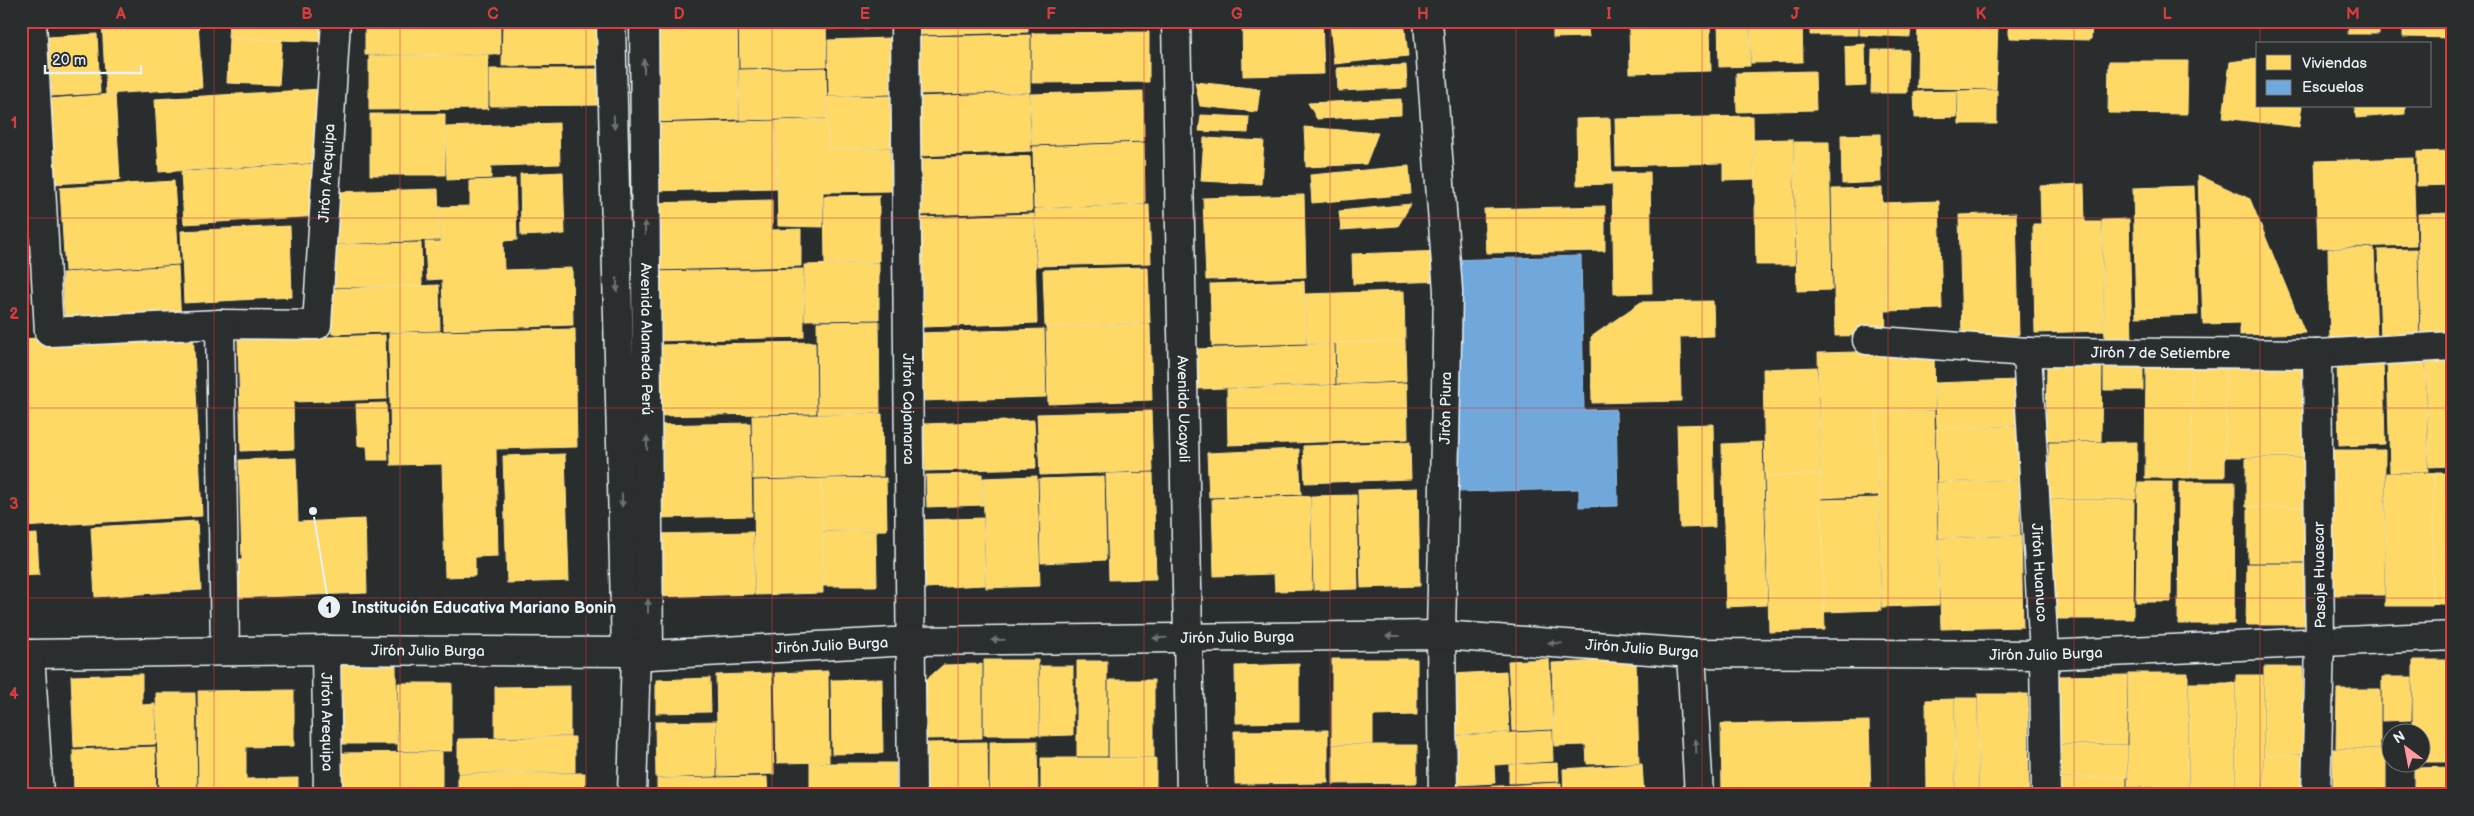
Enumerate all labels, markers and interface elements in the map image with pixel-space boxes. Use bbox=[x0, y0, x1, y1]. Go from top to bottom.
text: A bbox=[115, 5, 126, 24]
text: B bbox=[301, 5, 313, 24]
text: C bbox=[487, 5, 499, 24]
text: D bbox=[673, 5, 685, 24]
text: E bbox=[860, 5, 870, 24]
text: F bbox=[1046, 5, 1056, 24]
text: G bbox=[1231, 5, 1243, 24]
text: H bbox=[1417, 5, 1429, 24]
text: I bbox=[1606, 5, 1612, 24]
text: J bbox=[1791, 5, 1800, 24]
text: K bbox=[1976, 5, 1987, 24]
text: L bbox=[2162, 5, 2172, 24]
text: M bbox=[2346, 5, 2360, 24]
scale bar bbox=[45, 42, 141, 74]
legend bbox=[2256, 42, 2432, 108]
text: 20 m bbox=[52, 51, 86, 70]
text: Viviendas bbox=[2302, 54, 2367, 73]
one-way arrow bbox=[640, 58, 648, 74]
text: Escuelas bbox=[2302, 78, 2364, 97]
text: 1 bbox=[11, 114, 17, 133]
one-way arrow bbox=[610, 115, 618, 131]
street label: Jirón Arequipa bbox=[314, 123, 339, 223]
one-way arrow bbox=[641, 220, 649, 236]
street label: Avenida Alameda Perú bbox=[636, 263, 657, 415]
one-way arrow bbox=[614, 277, 622, 293]
text: 2 bbox=[9, 305, 19, 324]
street label: Jirón 7 de Setiembre bbox=[2091, 343, 2230, 363]
street label: Jirón Cajamarca bbox=[899, 353, 919, 465]
street label: Avenida Ucayali bbox=[1173, 355, 1194, 463]
street label: Jirón Piura bbox=[1436, 371, 1456, 445]
one-way arrow bbox=[643, 435, 651, 451]
one-way arrow bbox=[619, 492, 627, 508]
text: 3 bbox=[9, 495, 19, 514]
street label: Pasaje Huascar bbox=[2310, 521, 2330, 629]
street label: Jirón Huanuco bbox=[2027, 523, 2052, 623]
callout: Institución Educativa Mariano Bonin bbox=[317, 592, 626, 623]
one-way arrow bbox=[644, 598, 652, 614]
text: 1 bbox=[326, 599, 332, 618]
text: Institución Educativa Mariano Bonin bbox=[352, 599, 616, 618]
street label: Jirón Julio Burga bbox=[1180, 627, 1294, 647]
one-way arrow bbox=[1384, 632, 1400, 640]
street label: Jirón Julio Burga bbox=[774, 633, 889, 658]
one-way arrow bbox=[1152, 634, 1168, 642]
one-way arrow bbox=[989, 636, 1005, 644]
street label: Jirón Julio Burga bbox=[1585, 636, 1699, 662]
one-way arrow bbox=[1546, 639, 1562, 647]
street label: Jirón Julio Burga bbox=[371, 641, 485, 661]
street label: Jirón Julio Burga bbox=[1989, 643, 2103, 665]
street label: Jirón Arequipa bbox=[317, 672, 337, 772]
text: 4 bbox=[9, 685, 19, 704]
north arrow bbox=[2382, 724, 2432, 774]
text: N bbox=[2390, 727, 2408, 747]
one-way arrow bbox=[1692, 738, 1700, 754]

